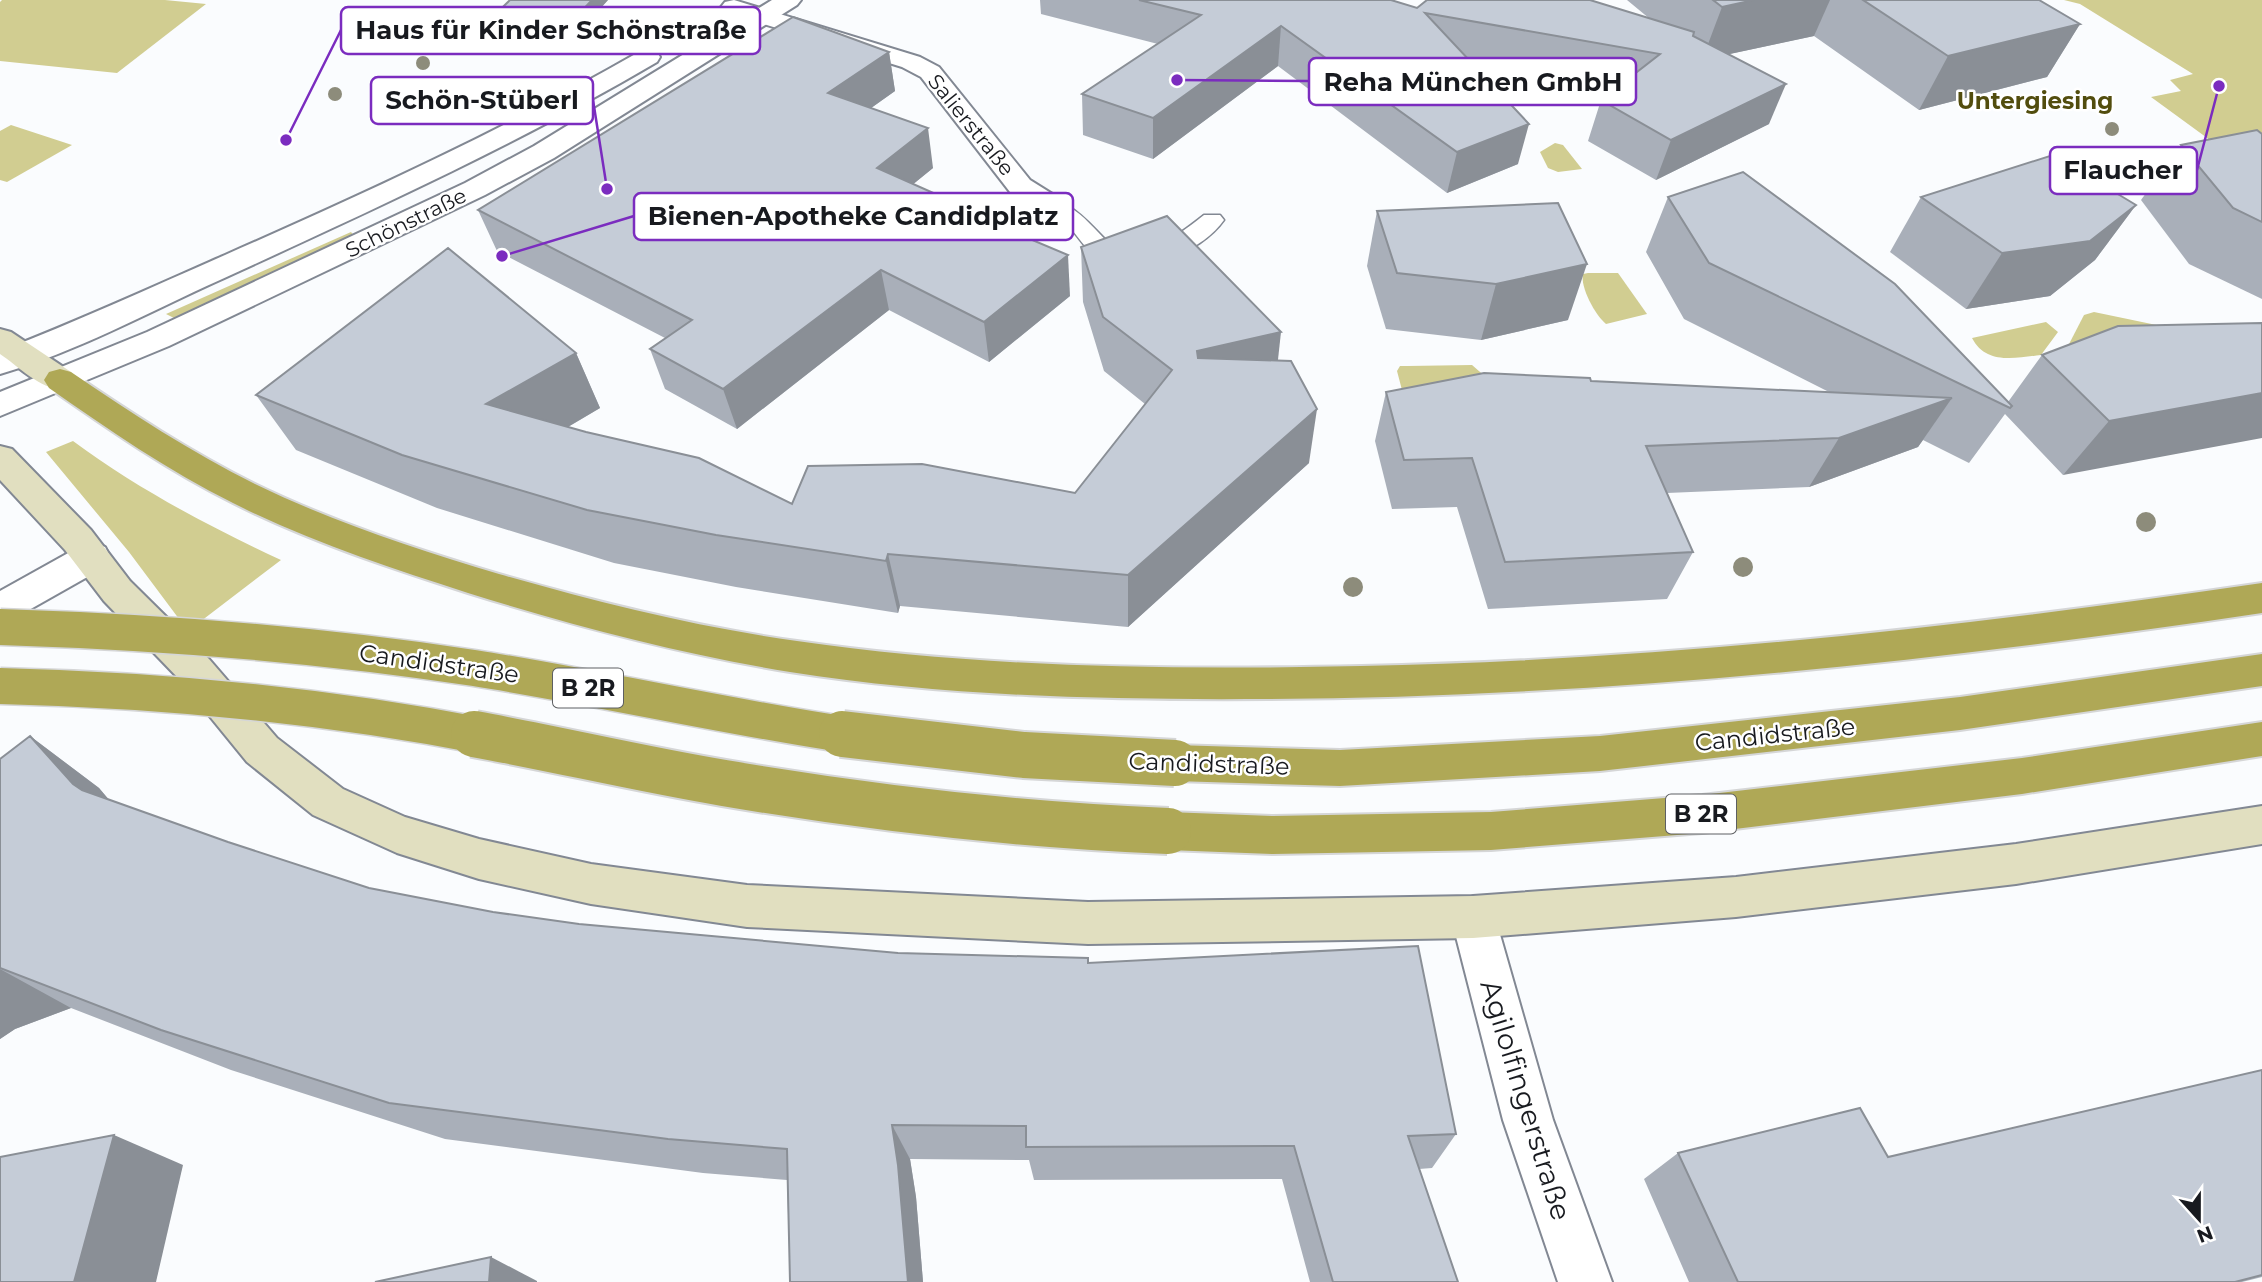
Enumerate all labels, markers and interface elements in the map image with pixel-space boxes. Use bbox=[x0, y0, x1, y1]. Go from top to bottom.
callout: Haus für Kinder Schönstraße bbox=[341, 7, 760, 54]
text: Haus für Kinder Schönstraße bbox=[355, 14, 747, 46]
callout: Reha München GmbH bbox=[1309, 58, 1636, 105]
text: Reha München GmbH bbox=[1324, 66, 1622, 98]
street label: Salierstraße bbox=[923, 69, 1020, 180]
callout: Schön-Stüberl bbox=[371, 77, 593, 124]
text: Schön-Stüberl bbox=[385, 84, 579, 116]
district label: Untergiesing bbox=[1957, 87, 2113, 115]
callout: Flaucher bbox=[2050, 147, 2197, 194]
text: Flaucher bbox=[2063, 154, 2183, 186]
street label: Schönstraße bbox=[341, 182, 470, 263]
callout: Bienen-Apotheke Candidplatz bbox=[634, 193, 1073, 240]
text: Bienen-Apotheke Candidplatz bbox=[648, 200, 1058, 232]
street label: Candidstraße bbox=[357, 638, 521, 689]
road number: B 2R bbox=[553, 668, 623, 708]
street label: Candidstraße bbox=[1693, 712, 1857, 757]
street label: Candidstraße bbox=[1128, 746, 1290, 781]
road number: B 2R bbox=[1666, 794, 1736, 834]
street label: Agilolfingerstraße bbox=[1473, 976, 1579, 1224]
north arrow bbox=[2164, 1184, 2234, 1254]
text: N bbox=[2194, 1221, 2216, 1248]

